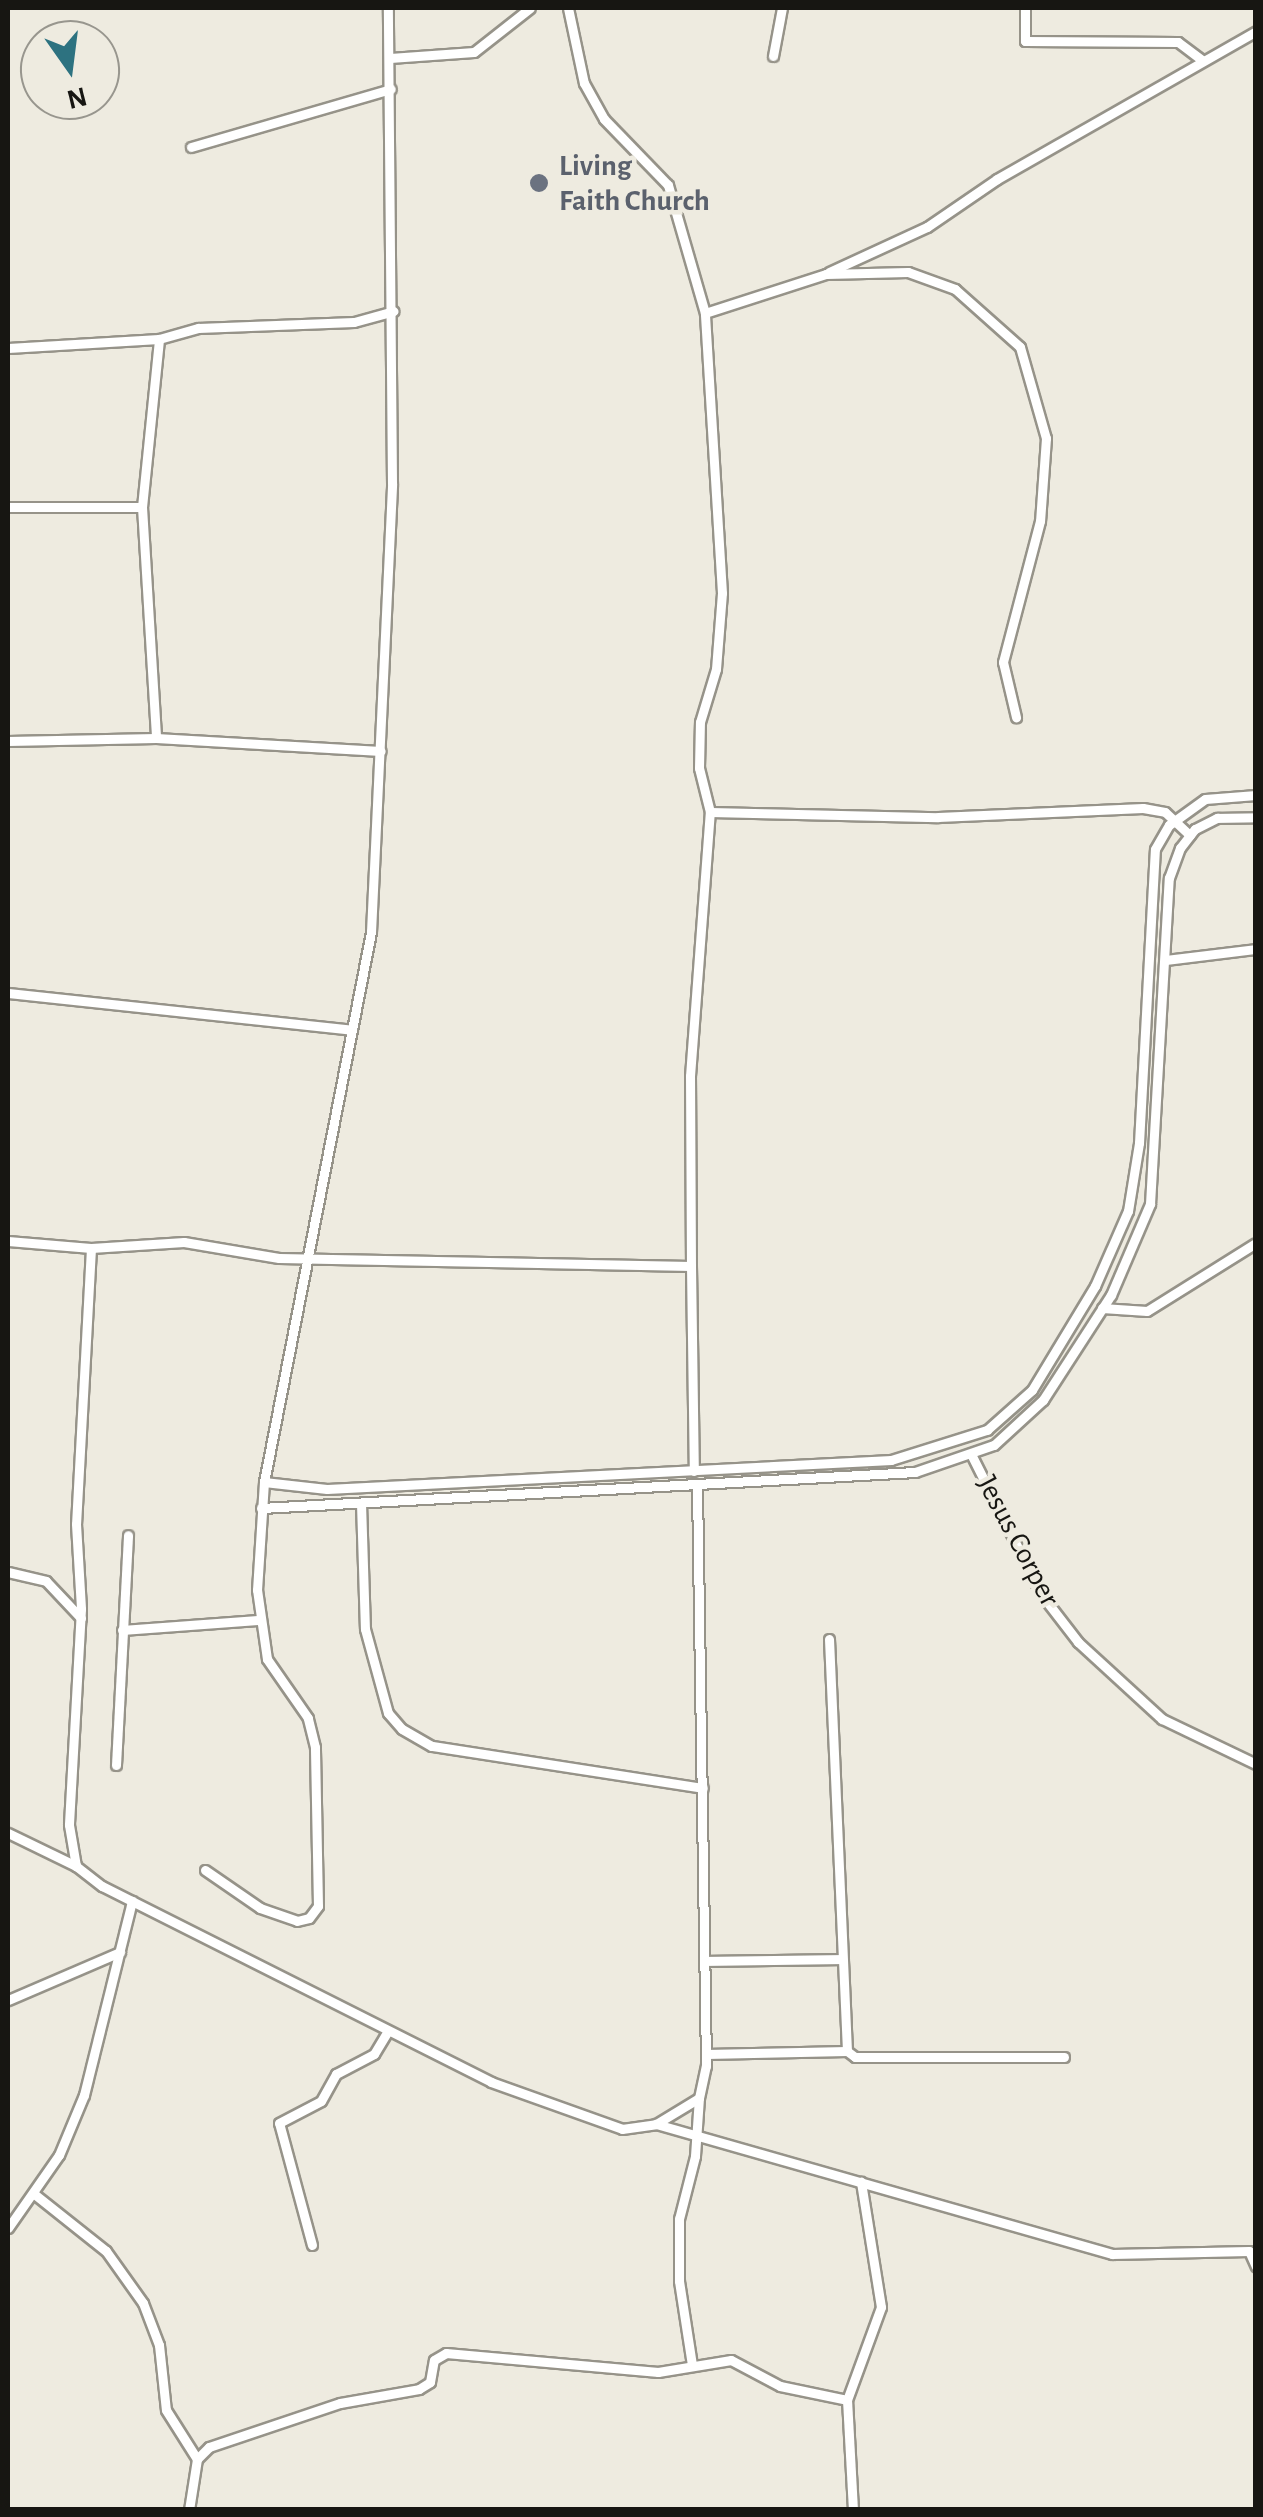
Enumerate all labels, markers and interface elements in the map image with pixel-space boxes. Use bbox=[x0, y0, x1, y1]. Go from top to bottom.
north arrow bbox=[20, 20, 120, 120]
text: N bbox=[64, 81, 90, 113]
place label: Living Faith Church bbox=[559, 148, 710, 218]
marker: Living Faith Church bbox=[528, 172, 550, 194]
street label: Jesus Corper bbox=[969, 1469, 1067, 1613]

